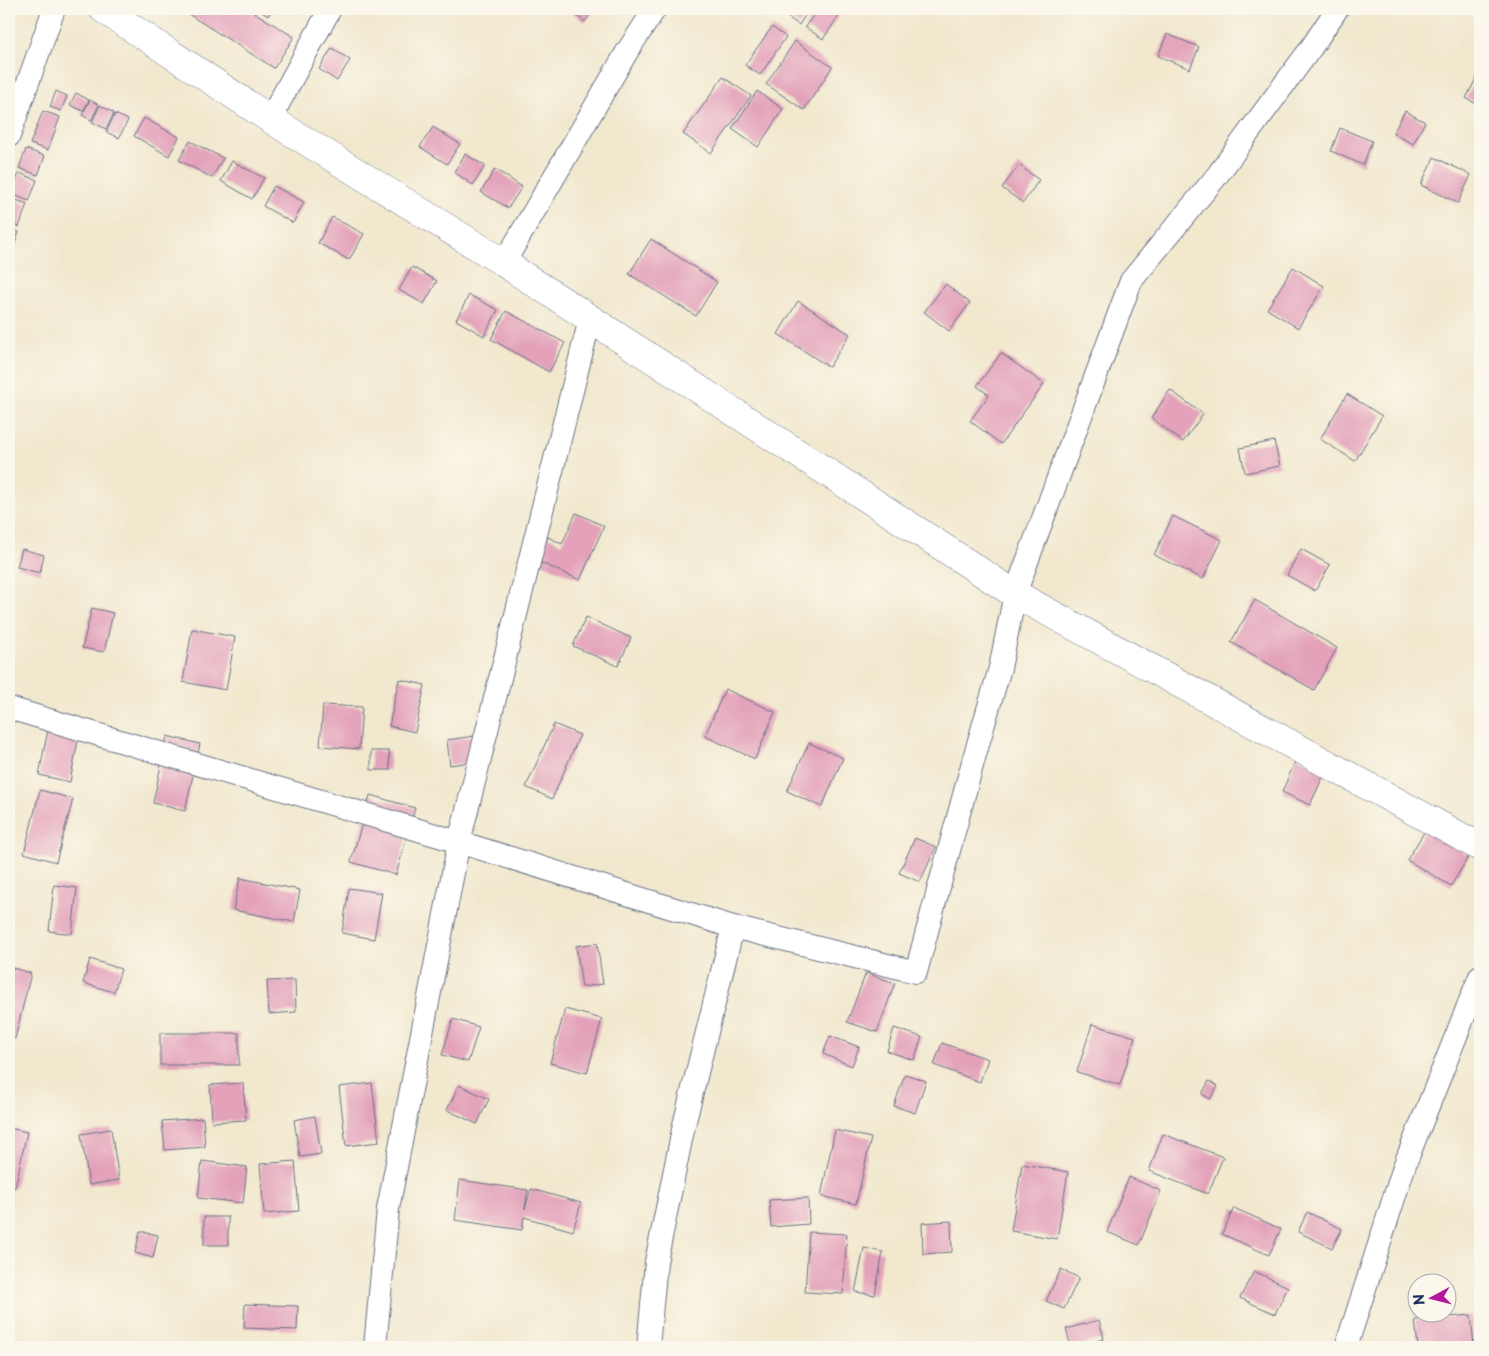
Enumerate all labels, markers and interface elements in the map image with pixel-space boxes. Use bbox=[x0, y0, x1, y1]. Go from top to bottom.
north arrow bbox=[1406, 1274, 1456, 1324]
text: N bbox=[1408, 1293, 1430, 1306]

